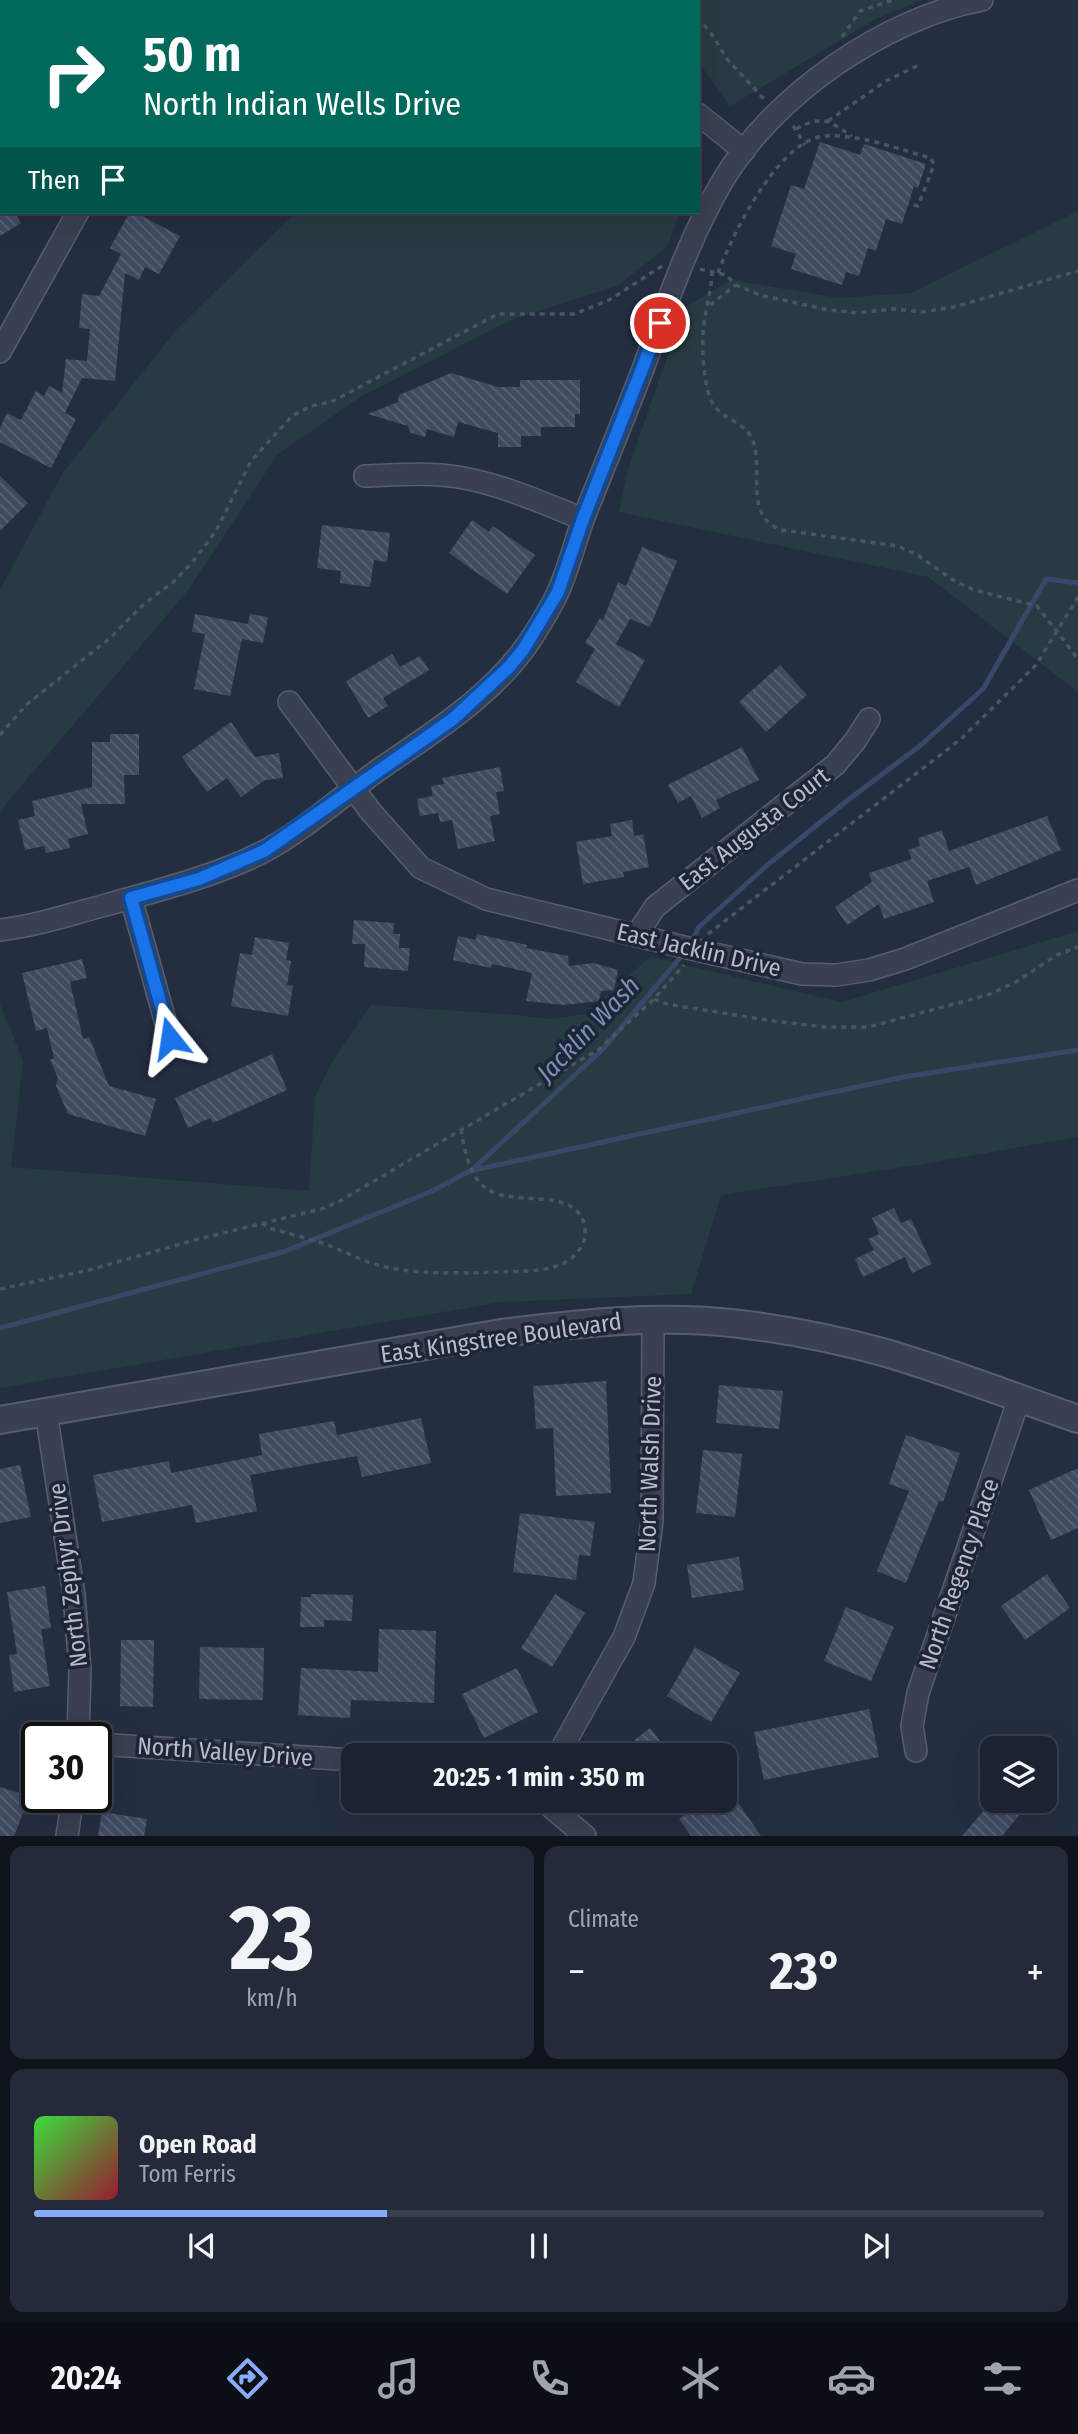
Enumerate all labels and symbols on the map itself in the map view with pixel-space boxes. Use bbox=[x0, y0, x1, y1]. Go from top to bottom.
pin bbox=[630, 293, 690, 353]
street label: East Augusta Court bbox=[673, 761, 835, 897]
street label: East Jacklin Drive bbox=[614, 918, 784, 982]
water label: Jacklin Wash bbox=[529, 970, 646, 1090]
position arrow bbox=[133, 1001, 207, 1075]
street label: East Kingstree Boulevard bbox=[379, 1307, 623, 1369]
street label: North Walsh Drive bbox=[633, 1375, 667, 1553]
street label: North Regency Place bbox=[913, 1475, 1005, 1673]
street label: North Zephyr Drive bbox=[43, 1481, 93, 1669]
speed limit sign: 30 bbox=[21, 1722, 112, 1813]
street label: North Valley Drive bbox=[136, 1732, 314, 1772]

